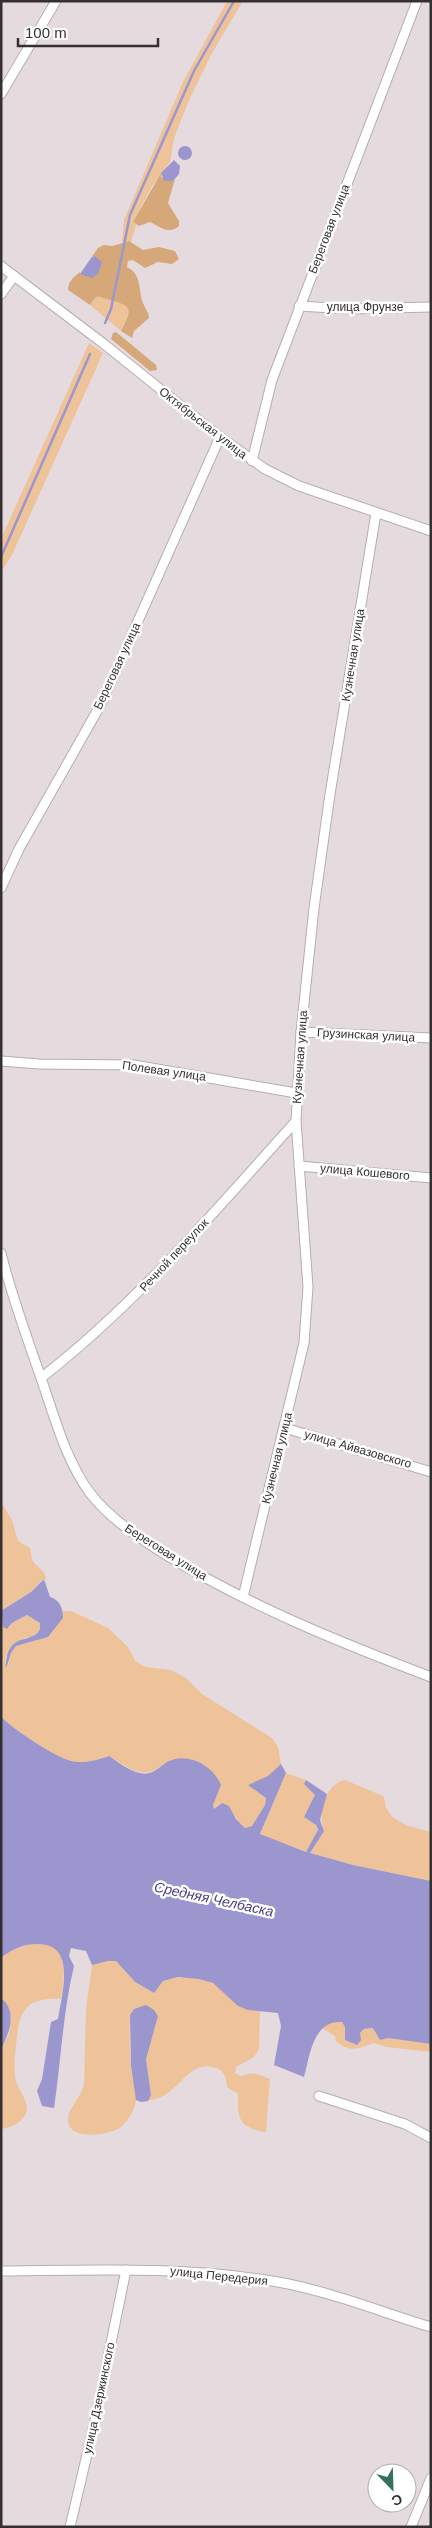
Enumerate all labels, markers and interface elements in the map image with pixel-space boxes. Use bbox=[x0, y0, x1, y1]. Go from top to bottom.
scale bar bbox=[18, 15, 158, 47]
text: 100 m bbox=[25, 24, 67, 41]
street label: Береговая улица bbox=[306, 182, 353, 276]
street label: улица Фрунзе bbox=[327, 300, 404, 314]
street label: Октябрьская улица bbox=[156, 384, 250, 462]
street label: Кузнечная улица bbox=[339, 607, 367, 702]
street label: Береговая улица bbox=[91, 620, 143, 712]
street label: Кузнечная улица bbox=[290, 1009, 310, 1104]
street label: Грузинская улица bbox=[317, 1025, 416, 1045]
street label: Полевая улица bbox=[121, 1058, 207, 1084]
street label: улица Кошевого bbox=[320, 1161, 411, 1183]
street label: Речной переулок bbox=[137, 1215, 212, 1294]
street label: Кузнечная улица bbox=[259, 1411, 295, 1505]
street label: улица Айвазовского bbox=[303, 1427, 414, 1471]
street label: Береговая улица bbox=[122, 1521, 210, 1583]
water label: Средняя Челбаска bbox=[153, 1879, 275, 1920]
street label: улица Передерия bbox=[169, 2264, 269, 2288]
street label: улица Дзержинского bbox=[80, 2341, 118, 2455]
north arrow bbox=[367, 2463, 417, 2513]
text: С bbox=[389, 2491, 405, 2509]

